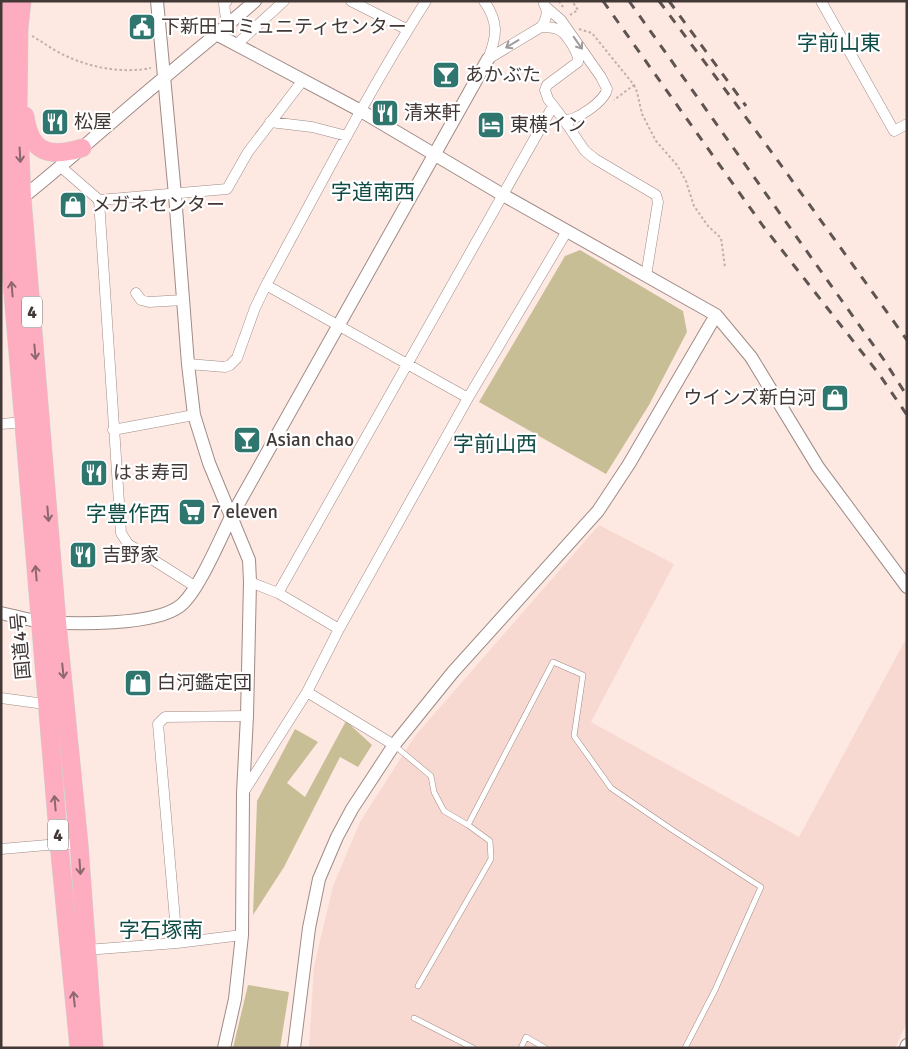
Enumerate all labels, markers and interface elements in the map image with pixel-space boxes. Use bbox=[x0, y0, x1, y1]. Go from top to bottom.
public building icon: 下新田コミュニティセンター bbox=[127, 12, 157, 42]
place label: 下新田コミュニティセンター bbox=[161, 15, 407, 39]
district label: 字前山東 bbox=[797, 30, 881, 56]
one-way arrow bbox=[573, 36, 583, 50]
one-way arrow bbox=[505, 40, 519, 50]
bar icon: あかぶた bbox=[431, 60, 461, 90]
place label: あかぶた bbox=[465, 63, 541, 87]
restaurant icon: 清来軒 bbox=[370, 98, 400, 128]
place label: 清来軒 bbox=[404, 101, 461, 125]
restaurant icon: 松屋 bbox=[40, 107, 70, 137]
place label: 松屋 bbox=[74, 110, 112, 134]
hotel icon: 東横イン bbox=[476, 110, 506, 140]
place label: 東横イン bbox=[510, 113, 586, 137]
one-way arrow bbox=[16, 147, 25, 163]
district label: 字道南西 bbox=[331, 179, 415, 205]
shop icon: メガネセンター bbox=[58, 190, 88, 220]
place label: メガネセンター bbox=[92, 193, 225, 217]
one-way arrow bbox=[8, 281, 17, 297]
road number: 4 bbox=[22, 296, 42, 328]
one-way arrow bbox=[30, 343, 40, 359]
shop icon: ウインズ新白河 bbox=[820, 383, 850, 413]
place label: ウインズ新白河 bbox=[683, 386, 816, 410]
bar icon: Asian chao bbox=[232, 425, 262, 455]
place label: Asian chao bbox=[266, 428, 354, 452]
district label: 字前山西 bbox=[453, 431, 537, 457]
restaurant icon: はま寿司 bbox=[79, 458, 109, 488]
place label: はま寿司 bbox=[113, 461, 189, 485]
supermarket icon: 7 eleven bbox=[177, 497, 207, 527]
place label: 7 eleven bbox=[211, 500, 278, 524]
district label: 字豊作西 bbox=[86, 501, 170, 527]
one-way arrow bbox=[44, 505, 53, 521]
restaurant icon: 吉野家 bbox=[68, 540, 98, 570]
place label: 吉野家 bbox=[102, 543, 159, 567]
one-way arrow bbox=[31, 565, 41, 581]
street label: 国道4号 bbox=[6, 611, 36, 681]
one-way arrow bbox=[58, 662, 68, 678]
shop icon: 白河鑑定団 bbox=[123, 668, 153, 698]
place label: 白河鑑定団 bbox=[157, 671, 252, 695]
one-way arrow bbox=[50, 795, 60, 811]
road number: 4 bbox=[48, 820, 68, 850]
one-way arrow bbox=[76, 859, 85, 875]
district label: 字石塚南 bbox=[119, 917, 203, 943]
one-way arrow bbox=[69, 992, 79, 1008]

